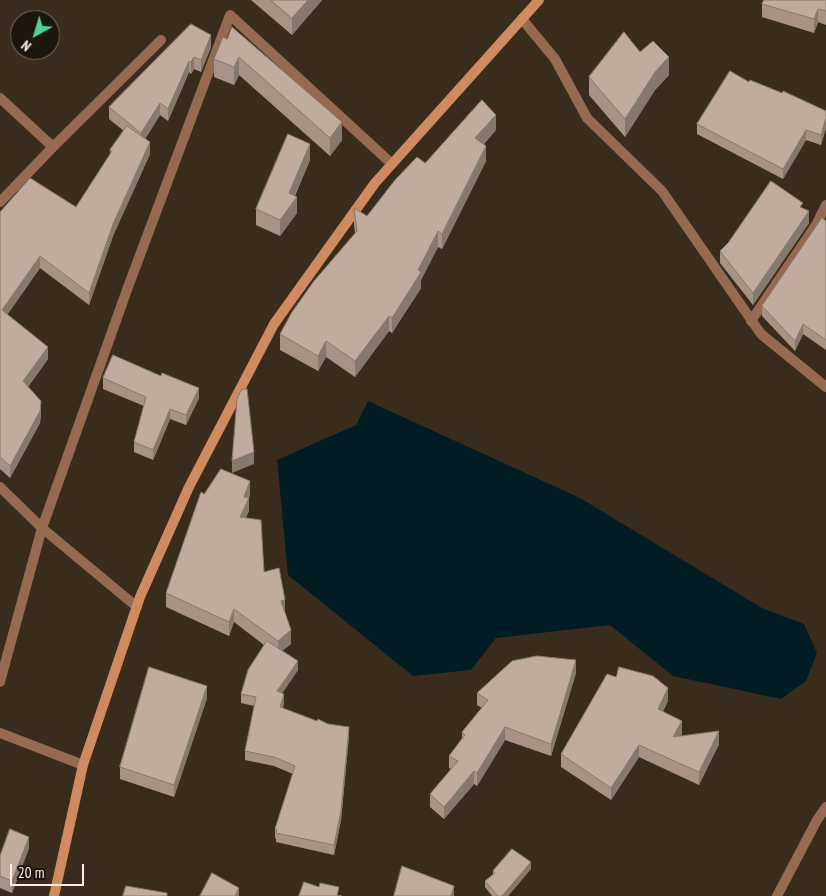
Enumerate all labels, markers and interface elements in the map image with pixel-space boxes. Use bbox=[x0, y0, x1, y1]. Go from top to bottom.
north arrow bbox=[10, 10, 60, 60]
text: N bbox=[18, 37, 35, 55]
scale bar bbox=[12, 854, 86, 886]
text: 20 m bbox=[18, 863, 44, 882]

